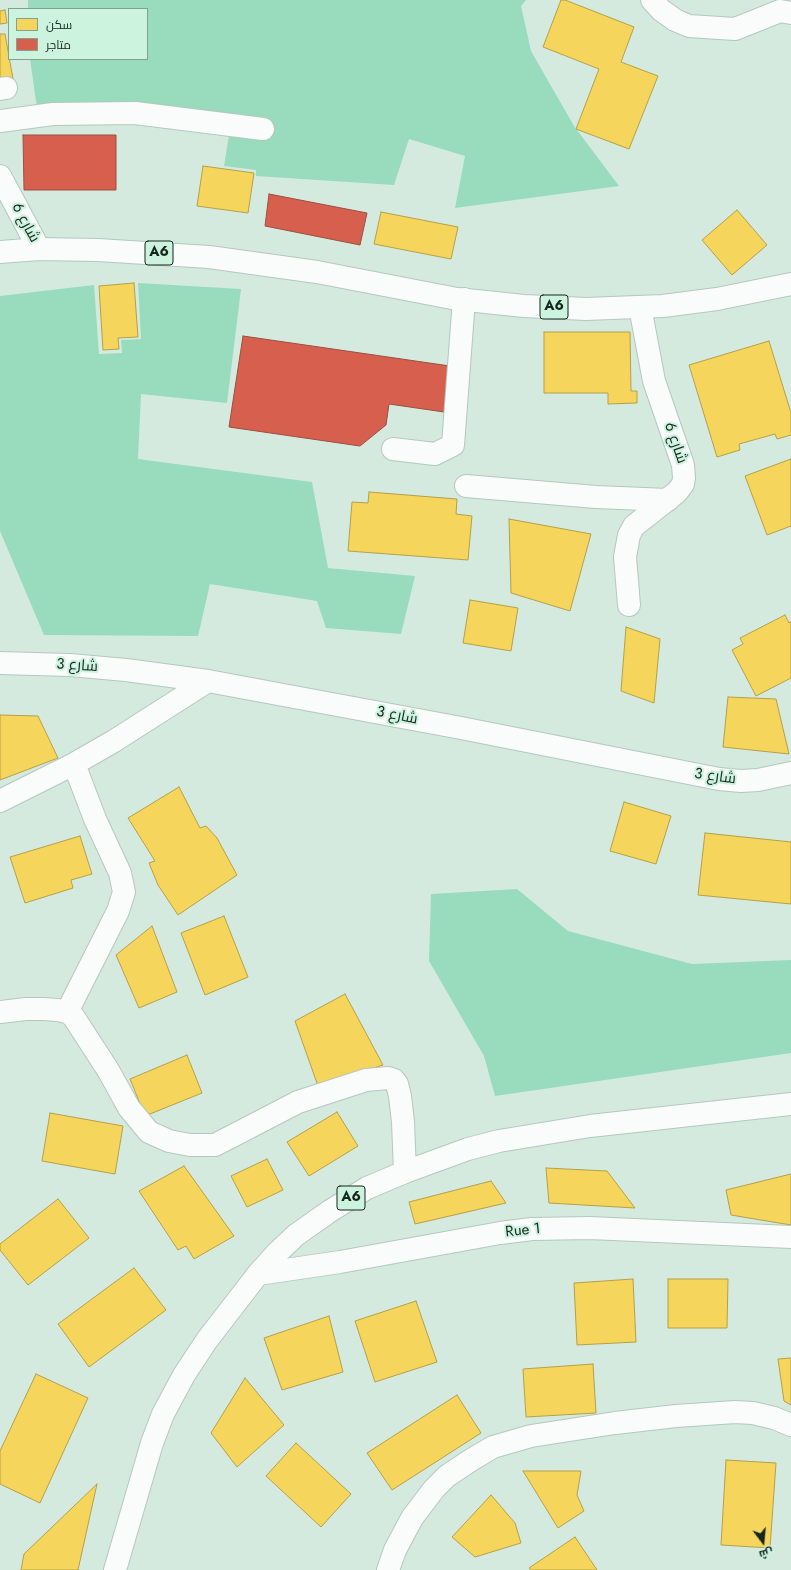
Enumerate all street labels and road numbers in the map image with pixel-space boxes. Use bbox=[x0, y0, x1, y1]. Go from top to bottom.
street label: شارع 6 bbox=[7, 200, 43, 246]
road number: A6 bbox=[145, 241, 173, 265]
road number: A6 bbox=[540, 295, 568, 319]
street label: شارع 6 bbox=[660, 420, 690, 466]
street label: شارع 3 bbox=[56, 656, 98, 676]
street label: شارع 3 bbox=[375, 703, 419, 729]
street label: شارع 3 bbox=[693, 765, 737, 789]
road number: A6 bbox=[337, 1186, 365, 1210]
street label: Rue 1 bbox=[505, 1220, 541, 1242]

